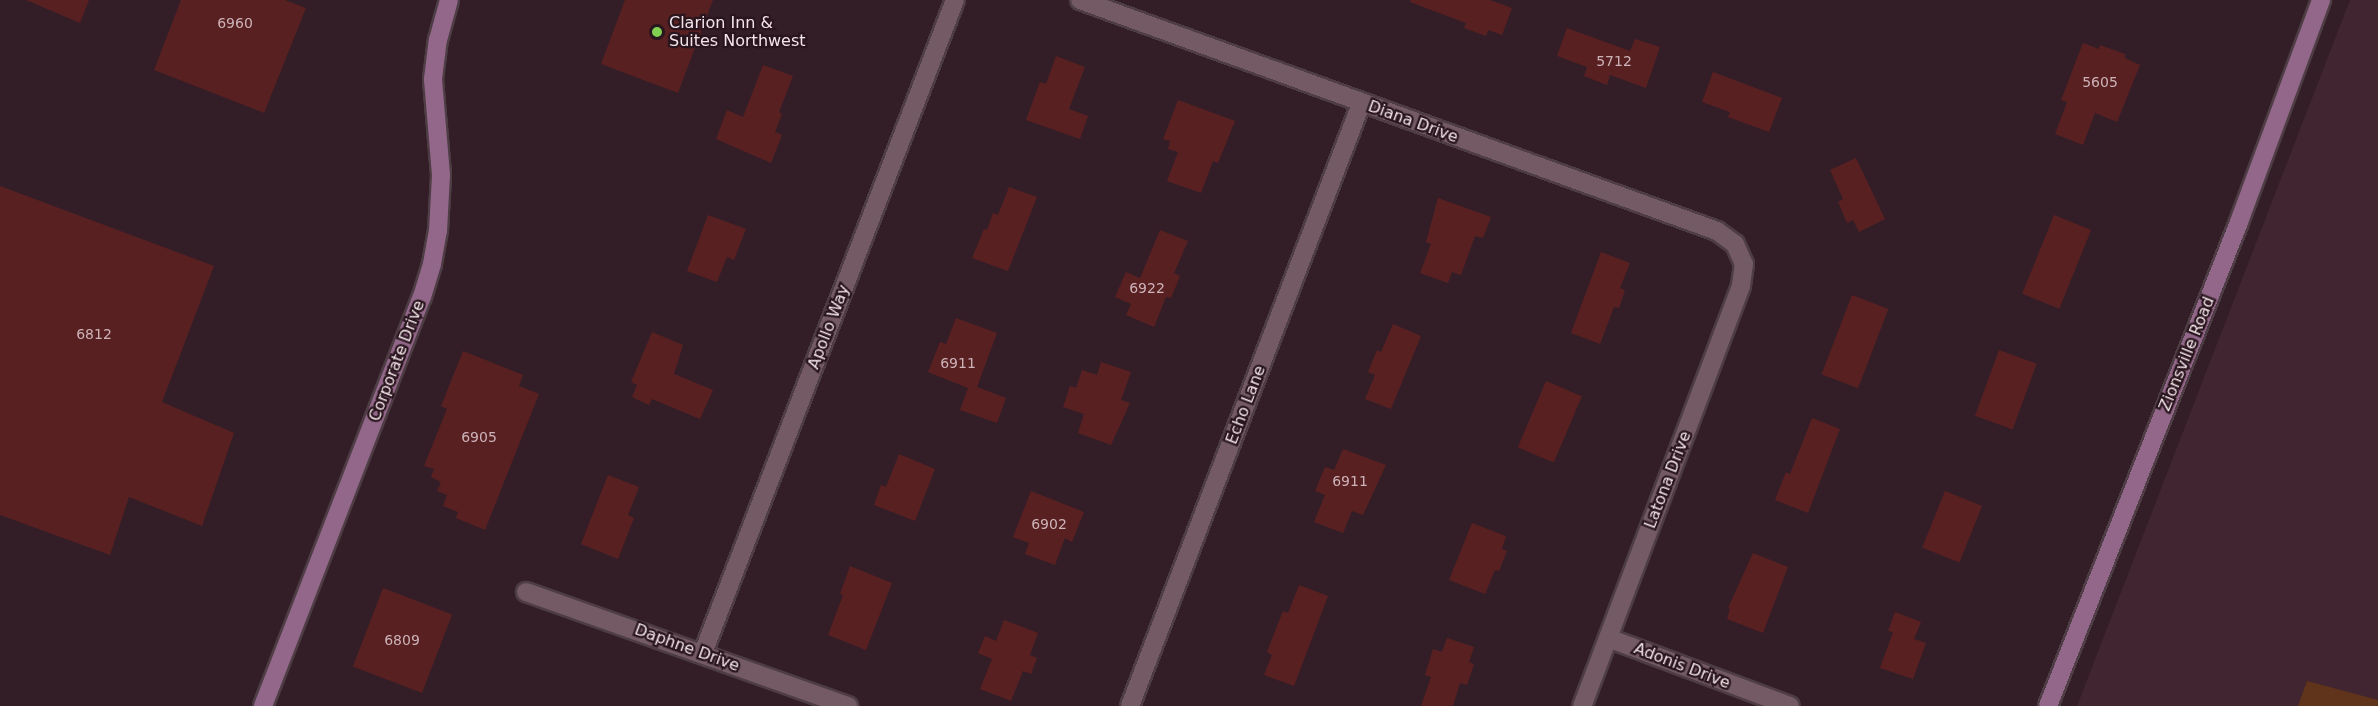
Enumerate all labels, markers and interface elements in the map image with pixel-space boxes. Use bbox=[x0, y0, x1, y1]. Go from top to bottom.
place label: Clarion Inn & Suites Northwest bbox=[669, 13, 806, 51]
house number: 6960 bbox=[217, 15, 253, 31]
marker: Clarion Inn & Suites Northwest bbox=[650, 25, 664, 39]
house number: 5712 bbox=[1596, 53, 1632, 69]
house number: 5605 bbox=[2082, 74, 2118, 90]
street label: Diana Drive bbox=[1365, 97, 1461, 147]
house number: 6922 bbox=[1129, 280, 1165, 296]
street label: Apollo Way bbox=[804, 282, 854, 372]
street label: Zionsville Road bbox=[2155, 294, 2219, 414]
street label: Corporate Drive bbox=[365, 298, 429, 424]
house number: 6812 bbox=[76, 326, 112, 342]
house number: 6911 bbox=[940, 355, 976, 371]
street label: Echo Lane bbox=[1222, 363, 1270, 447]
house number: 6905 bbox=[461, 429, 497, 445]
street label: Latona Drive bbox=[1641, 429, 1695, 531]
house number: 6911 bbox=[1332, 473, 1368, 489]
house number: 6902 bbox=[1031, 516, 1067, 532]
street label: Daphne Drive bbox=[632, 620, 742, 676]
house number: 6809 bbox=[384, 632, 420, 648]
street label: Adonis Drive bbox=[1631, 639, 1733, 693]

